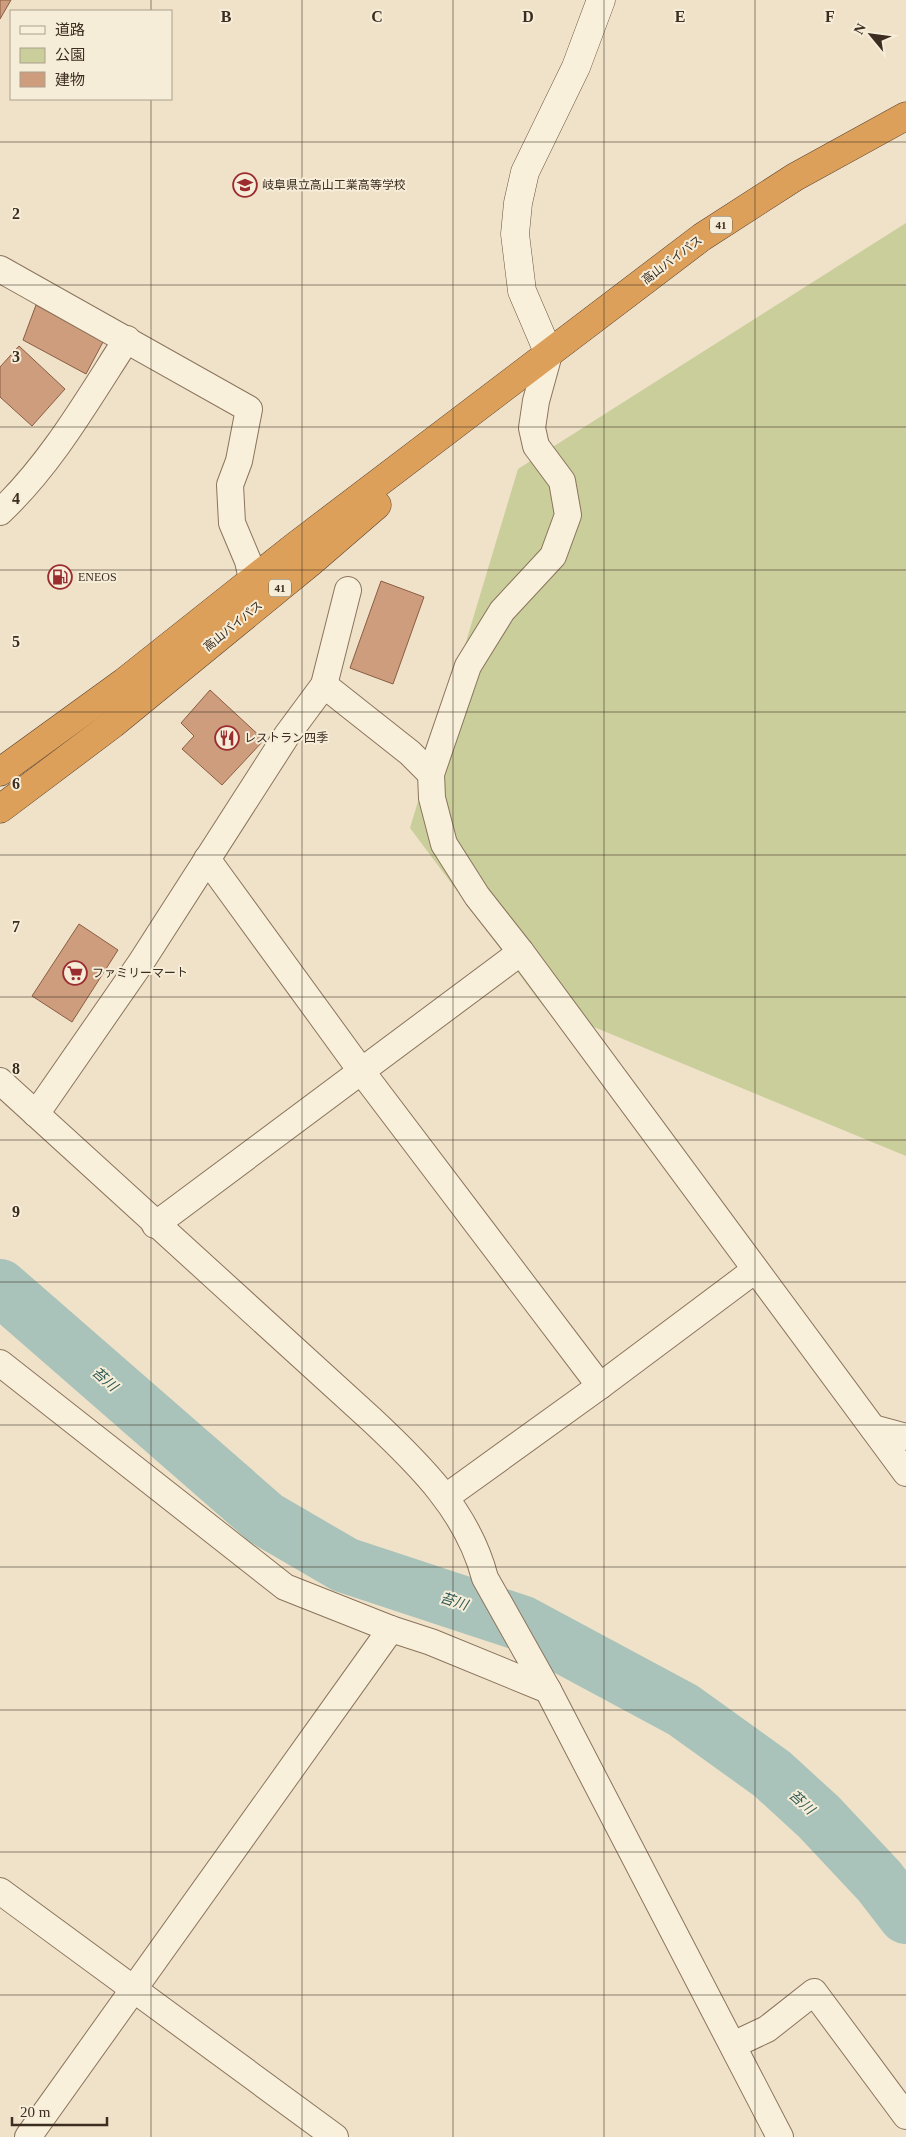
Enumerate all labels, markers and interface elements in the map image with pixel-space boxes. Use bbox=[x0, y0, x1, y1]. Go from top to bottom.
text: B bbox=[221, 8, 232, 25]
text: C bbox=[371, 8, 383, 25]
text: D bbox=[522, 8, 534, 25]
text: E bbox=[675, 8, 685, 25]
text: F bbox=[825, 8, 835, 25]
legend bbox=[10, 10, 172, 100]
north arrow bbox=[846, 10, 896, 60]
text: N bbox=[851, 21, 869, 37]
text: 道路 bbox=[55, 22, 85, 38]
text: 公園 bbox=[55, 47, 85, 63]
text: 建物 bbox=[55, 72, 85, 88]
school or university icon: 岐阜県立高山工業高等学校 bbox=[232, 172, 258, 198]
place label: 岐阜県立高山工業高等学校 bbox=[262, 178, 406, 192]
text: 2 bbox=[12, 205, 20, 222]
road number: 41 bbox=[710, 216, 732, 234]
street label: 高山バイパス bbox=[639, 233, 705, 287]
text: 3 bbox=[12, 348, 20, 365]
text: 4 bbox=[12, 490, 20, 507]
fuel station icon: ENEOS bbox=[47, 564, 73, 590]
place label: ENEOS bbox=[78, 570, 117, 584]
road number: 41 bbox=[269, 580, 291, 596]
street label: 高山バイパス bbox=[201, 598, 265, 654]
text: 5 bbox=[12, 633, 20, 650]
restaurant icon: レストラン四季 bbox=[214, 725, 240, 751]
place label: レストラン四季 bbox=[244, 731, 328, 745]
text: 6 bbox=[12, 775, 20, 792]
text: 7 bbox=[12, 918, 20, 935]
supermarket icon: ファミリーマート bbox=[62, 960, 88, 986]
place label: ファミリーマート bbox=[92, 966, 188, 980]
text: 8 bbox=[12, 1060, 20, 1077]
text: 9 bbox=[12, 1203, 20, 1220]
water label: 苔川 bbox=[89, 1365, 122, 1396]
water label: 苔川 bbox=[438, 1590, 471, 1614]
water label: 苔川 bbox=[786, 1787, 819, 1819]
scale bar bbox=[12, 2094, 108, 2126]
text: 20 m bbox=[20, 2104, 51, 2120]

